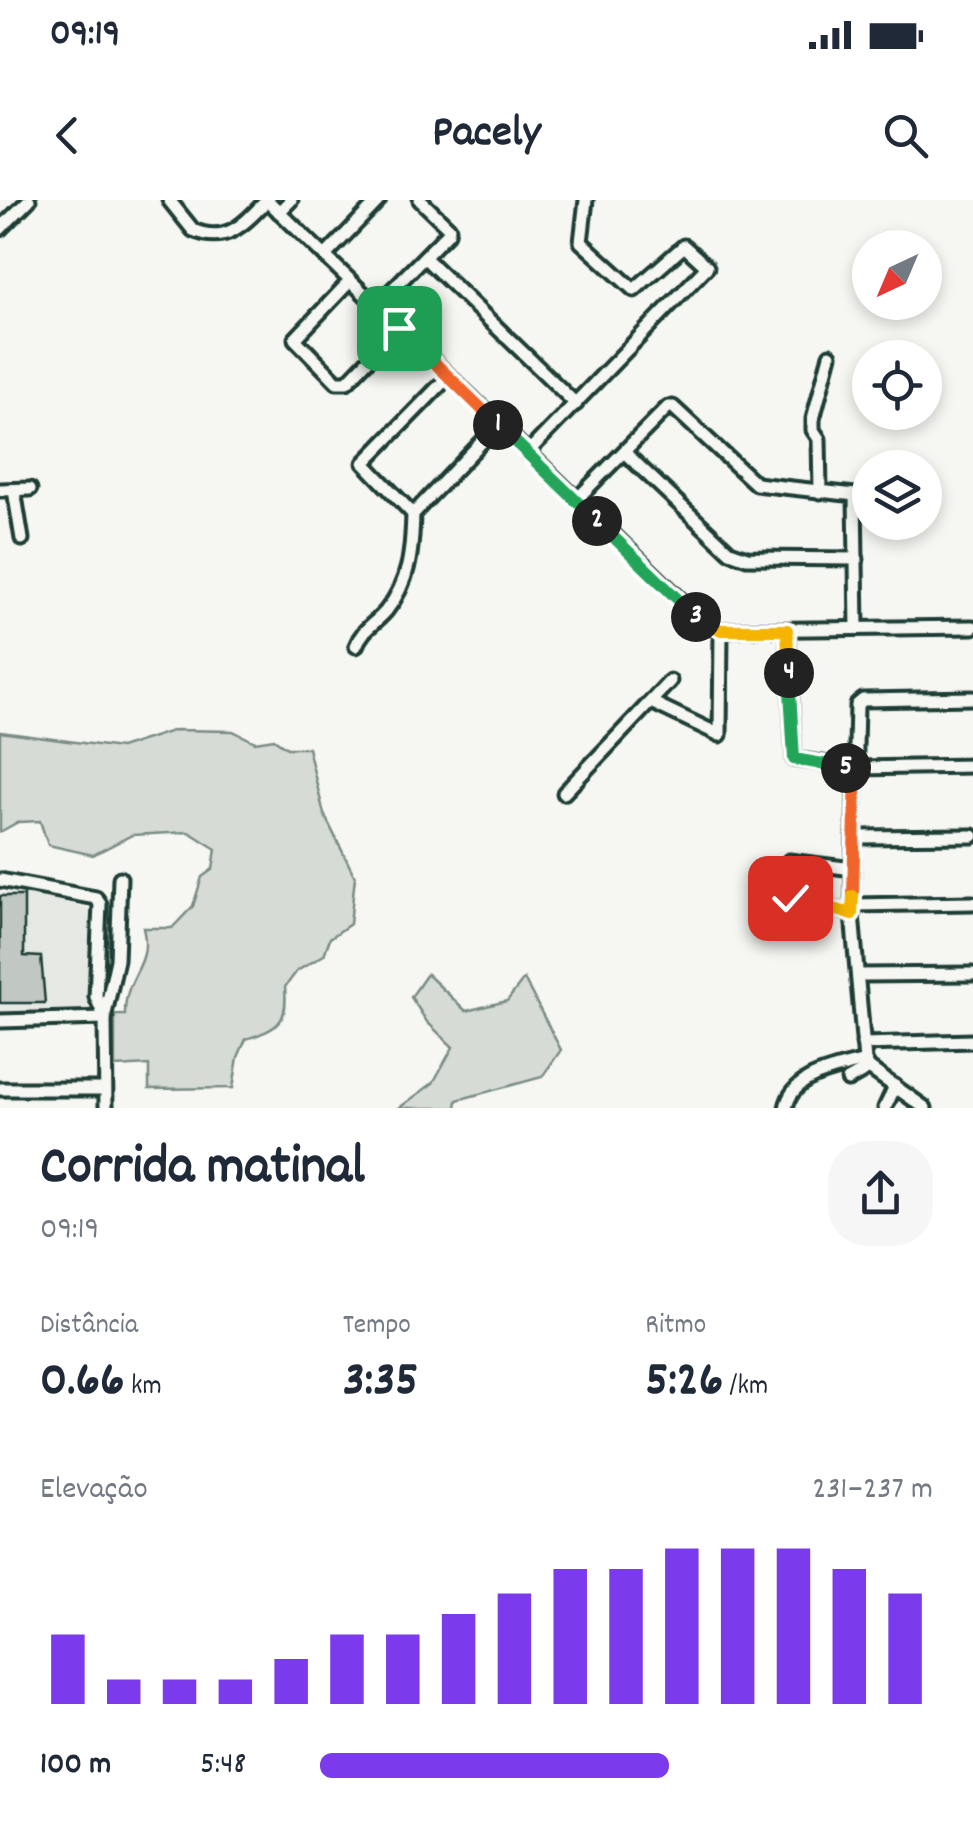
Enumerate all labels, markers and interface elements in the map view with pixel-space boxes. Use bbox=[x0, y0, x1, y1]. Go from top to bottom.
text: 09:19 bbox=[50, 8, 120, 63]
text: Pacely bbox=[432, 103, 541, 167]
icon: back bbox=[40, 108, 95, 163]
icon: search bbox=[878, 108, 933, 163]
north arrow bbox=[852, 230, 942, 320]
map controls bbox=[852, 230, 942, 540]
pin bbox=[357, 286, 442, 371]
icon: arrive bbox=[372, 301, 427, 356]
button: locate bbox=[852, 340, 942, 430]
pin: 1 bbox=[473, 400, 523, 450]
text: 1 bbox=[495, 405, 501, 445]
button: layers bbox=[852, 450, 942, 540]
pin: 2 bbox=[572, 496, 622, 546]
text: 2 bbox=[591, 501, 603, 541]
pin: 3 bbox=[671, 592, 721, 642]
text: 3 bbox=[690, 597, 702, 637]
pin: 4 bbox=[764, 648, 814, 698]
text: 4 bbox=[783, 653, 795, 693]
pin: 5 bbox=[821, 743, 871, 793]
text: 5 bbox=[840, 748, 852, 788]
pin bbox=[748, 856, 833, 941]
icon: check bbox=[763, 871, 818, 926]
text: Corrida matinal bbox=[40, 1131, 365, 1210]
button: share bbox=[828, 1141, 933, 1246]
text: 09:19 bbox=[40, 1208, 99, 1254]
text: Distância bbox=[40, 1307, 138, 1347]
text: Tempo bbox=[343, 1307, 411, 1347]
text: Ritmo bbox=[645, 1307, 706, 1347]
text: 0.66 bbox=[40, 1347, 125, 1419]
text: 3:35 bbox=[343, 1347, 419, 1419]
text: 5:26 bbox=[645, 1347, 723, 1419]
text: km bbox=[125, 1368, 162, 1408]
text: /km bbox=[723, 1368, 768, 1408]
text: Elevação bbox=[40, 1468, 148, 1514]
text: 231–237 m bbox=[812, 1468, 933, 1514]
text: 100 m bbox=[40, 1743, 111, 1789]
text: 5:48 bbox=[200, 1743, 246, 1789]

